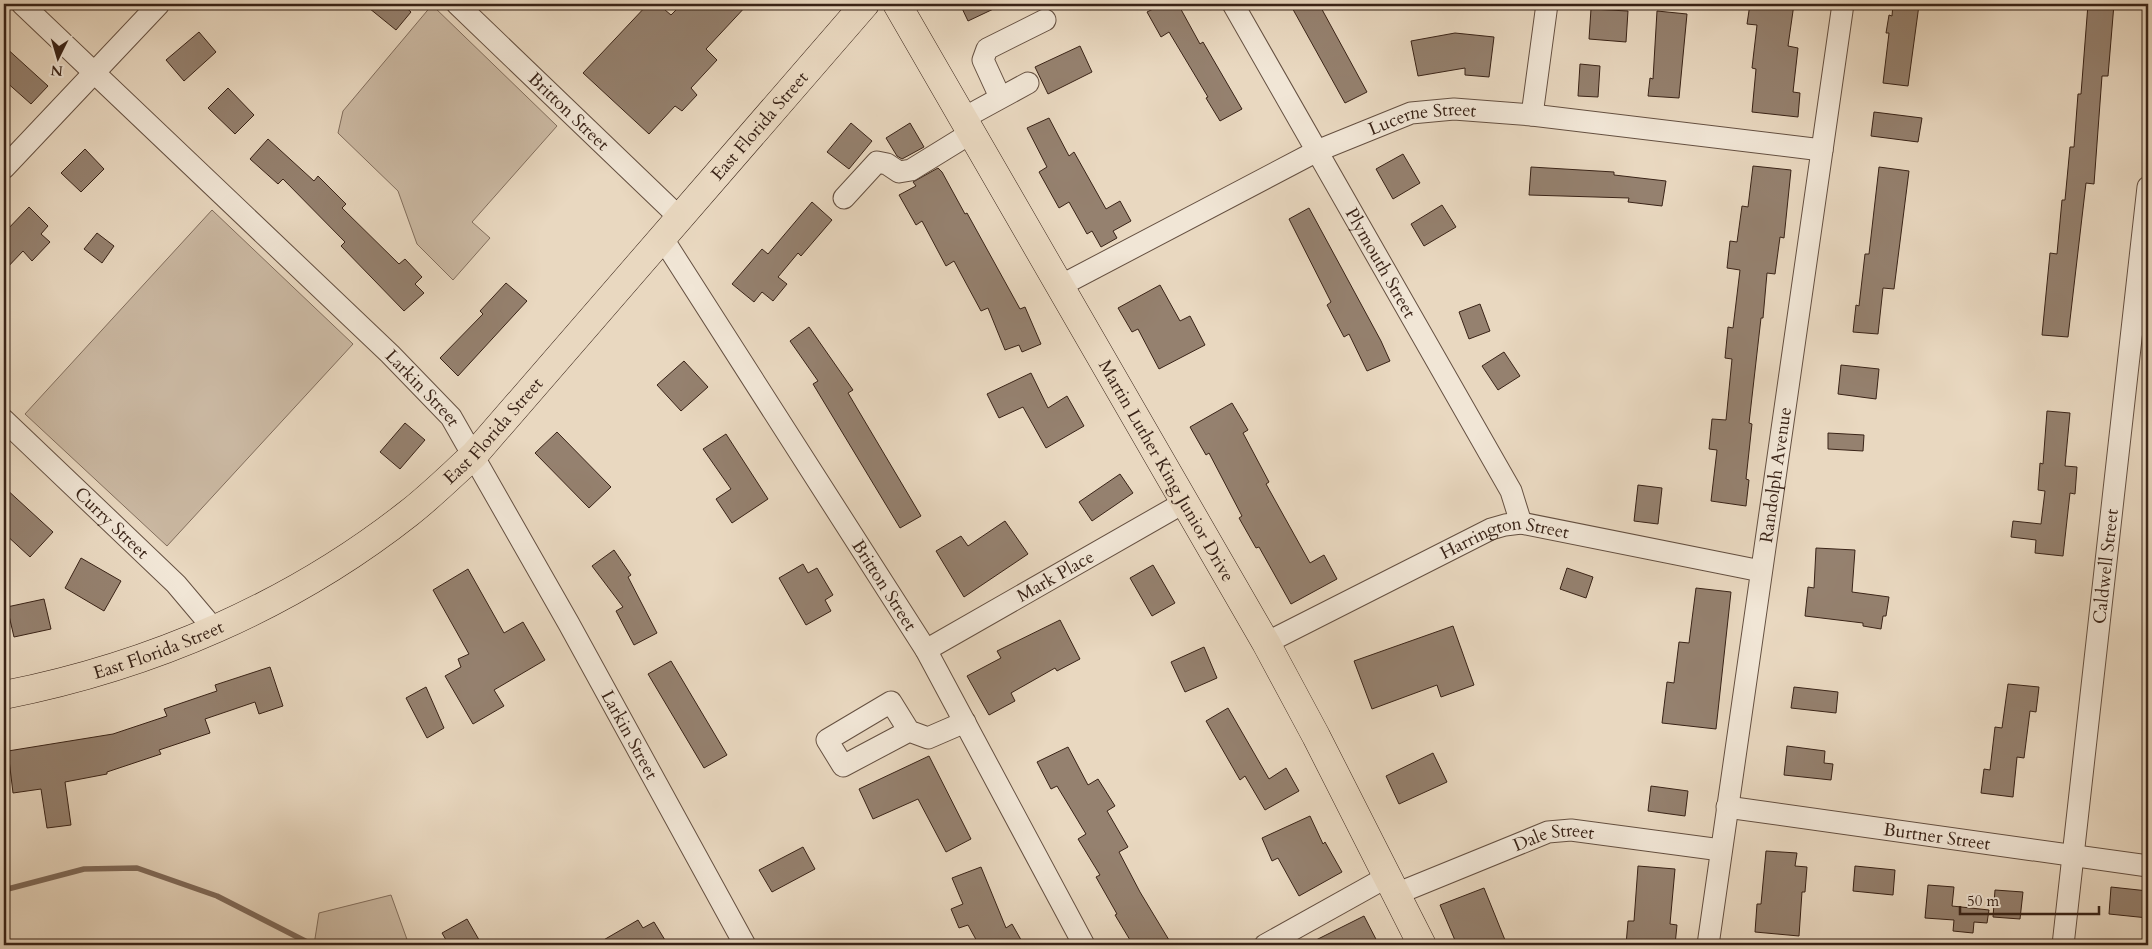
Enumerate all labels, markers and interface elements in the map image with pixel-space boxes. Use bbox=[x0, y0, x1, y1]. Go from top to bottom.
north arrow bbox=[32, 32, 82, 82]
text: N bbox=[50, 60, 64, 80]
street label: East Florida Street bbox=[705, 66, 814, 186]
street label: Britton Street bbox=[523, 67, 615, 157]
street label: Lucerne Street bbox=[1365, 97, 1477, 142]
street label: Plymouth Street bbox=[1339, 203, 1422, 323]
street label: Larkin Street bbox=[379, 344, 466, 431]
street label: Martin Luther King Junior Drive bbox=[1092, 355, 1240, 587]
street label: East Florida Street bbox=[438, 372, 549, 490]
street label: Randolph Avenue bbox=[1754, 405, 1798, 545]
street label: Curry Street bbox=[69, 482, 155, 565]
street label: Caldwell Street bbox=[2087, 507, 2125, 625]
street label: Harrington Street bbox=[1436, 511, 1571, 566]
street label: Britton Street bbox=[846, 535, 923, 636]
street label: Mark Place bbox=[1012, 545, 1099, 609]
street label: East Florida Street bbox=[90, 615, 228, 686]
street label: Larkin Street bbox=[595, 686, 664, 784]
street label: Burtner Street bbox=[1882, 817, 1992, 857]
street label: Dale Street bbox=[1509, 818, 1596, 858]
scale bar bbox=[1960, 884, 2098, 916]
text: 50 m bbox=[1967, 891, 1999, 911]

